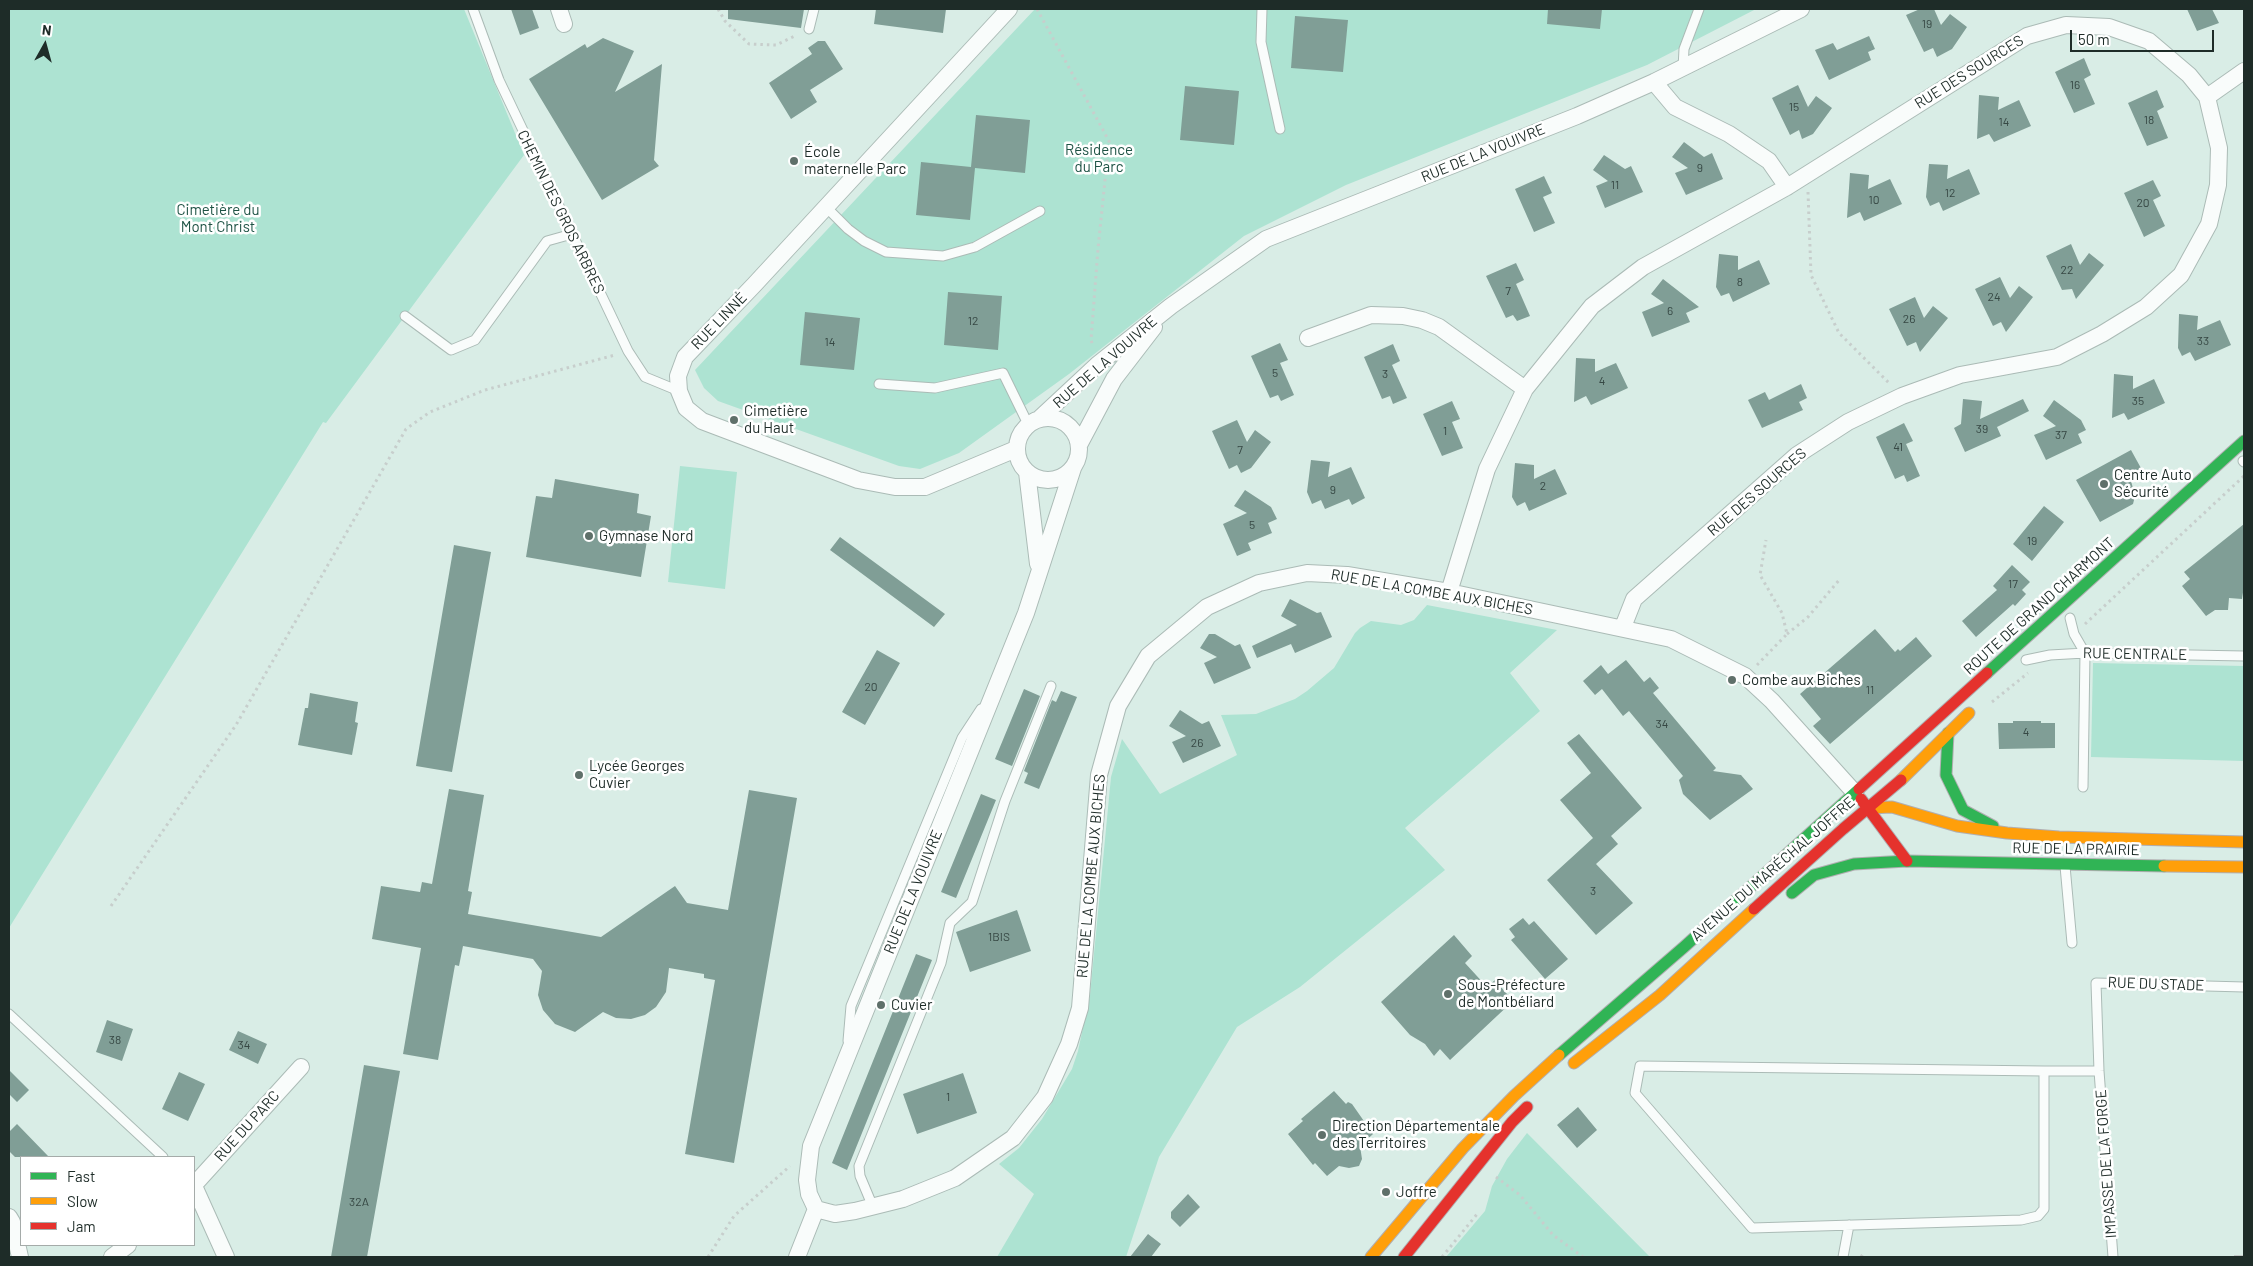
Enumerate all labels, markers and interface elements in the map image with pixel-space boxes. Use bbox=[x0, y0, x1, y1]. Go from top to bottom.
house number: 19 bbox=[1922, 17, 1932, 31]
north arrow bbox=[20, 20, 70, 70]
scale bar bbox=[2073, 20, 2217, 52]
text: N bbox=[41, 21, 53, 39]
text: 50 m bbox=[2078, 30, 2110, 48]
street label: RUE DES SOURCES bbox=[1911, 31, 2027, 113]
house number: 16 bbox=[2070, 78, 2080, 92]
house number: 15 bbox=[1789, 100, 1799, 114]
house number: 18 bbox=[2144, 113, 2154, 127]
house number: 14 bbox=[1999, 115, 2009, 129]
street label: RUE DE LA VOUIVRE bbox=[1418, 120, 1548, 186]
street label: CHEMIN DES GROS ARBRES bbox=[513, 127, 609, 297]
park label: Résidence du Parc bbox=[1065, 141, 1133, 176]
place label: École maternelle Parc bbox=[804, 143, 906, 178]
marker: École maternelle Parc bbox=[788, 155, 800, 167]
house number: 9 bbox=[1697, 161, 1703, 175]
house number: 11 bbox=[1611, 178, 1619, 192]
house number: 12 bbox=[1945, 186, 1955, 200]
house number: 10 bbox=[1869, 193, 1879, 207]
house number: 20 bbox=[2136, 196, 2150, 210]
park label: Cimetière du Mont Christ bbox=[176, 201, 260, 236]
house number: 22 bbox=[2061, 263, 2073, 277]
house number: 8 bbox=[1737, 275, 1743, 289]
house number: 7 bbox=[1505, 284, 1511, 298]
street label: RUE LINNÉ bbox=[687, 289, 751, 353]
house number: 24 bbox=[1987, 290, 2001, 304]
house number: 6 bbox=[1667, 304, 1673, 318]
street label: RUE DE LA VOUIVRE bbox=[1049, 312, 1161, 412]
house number: 26 bbox=[1903, 312, 1915, 326]
house number: 12 bbox=[968, 314, 978, 328]
house number: 33 bbox=[2197, 334, 2209, 348]
house number: 14 bbox=[825, 335, 835, 349]
house number: 5 bbox=[1272, 366, 1278, 380]
house number: 3 bbox=[1382, 367, 1388, 381]
house number: 4 bbox=[1599, 374, 1605, 388]
house number: 35 bbox=[2132, 394, 2144, 408]
place label: Cimetière du Haut bbox=[744, 402, 808, 437]
marker: Cimetière du Haut bbox=[728, 414, 740, 426]
house number: 39 bbox=[1976, 422, 1988, 436]
house number: 1 bbox=[1443, 424, 1447, 438]
house number: 37 bbox=[2055, 428, 2067, 442]
house number: 41 bbox=[1893, 440, 1903, 454]
house number: 7 bbox=[1237, 443, 1243, 457]
street label: RUE DES SOURCES bbox=[1704, 444, 1810, 540]
place label: Centre Auto Sécurité bbox=[2114, 466, 2192, 501]
marker: Centre Auto Sécurité bbox=[2098, 478, 2110, 490]
house number: 2 bbox=[1540, 479, 1546, 493]
house number: 9 bbox=[1330, 483, 1336, 497]
house number: 5 bbox=[1249, 518, 1255, 532]
place label: Gymnase Nord bbox=[599, 527, 693, 545]
marker: Gymnase Nord bbox=[583, 530, 595, 542]
street label: ROUTE DE GRAND CHARMONT bbox=[1960, 534, 2118, 678]
house number: 19 bbox=[2027, 534, 2037, 548]
street label: RUE DE LA COMBE AUX BICHES bbox=[1330, 565, 1534, 619]
house number: 17 bbox=[2008, 577, 2018, 591]
street label: RUE CENTRALE bbox=[2083, 644, 2187, 664]
place label: Combe aux Biches bbox=[1742, 671, 1861, 689]
marker: Combe aux Biches bbox=[1726, 674, 1738, 686]
house number: 20 bbox=[864, 680, 878, 694]
house number: 11 bbox=[1866, 683, 1874, 697]
house number: 34 bbox=[1656, 717, 1668, 731]
house number: 4 bbox=[2023, 725, 2029, 739]
house number: 26 bbox=[1191, 736, 1203, 750]
place label: Lycée Georges Cuvier bbox=[589, 757, 684, 792]
marker: Lycée Georges Cuvier bbox=[573, 769, 585, 781]
street label: RUE DE LA COMBE AUX BICHES bbox=[1073, 773, 1109, 979]
street label: AVENUE DU MARÉCHAL JOFFRE bbox=[1688, 793, 1858, 945]
street label: RUE DE LA VOUIVRE bbox=[880, 827, 946, 957]
street label: RUE DE LA PRAIRIE bbox=[2012, 839, 2140, 859]
house number: 3 bbox=[1590, 884, 1596, 898]
house number: 1BIS bbox=[988, 930, 1010, 944]
street label: RUE DU STADE bbox=[2107, 973, 2205, 995]
place label: Sous-Préfecture de Montbéliard bbox=[1458, 976, 1566, 1011]
marker: Sous-Préfecture de Montbéliard bbox=[1442, 988, 1454, 1000]
place label: Cuvier bbox=[891, 996, 933, 1014]
marker: Cuvier bbox=[875, 999, 887, 1011]
house number: 38 bbox=[109, 1033, 121, 1047]
house number: 34 bbox=[238, 1038, 250, 1052]
street label: RUE DU PARC bbox=[211, 1087, 283, 1165]
street label: IMPASSE DE LA FORGE bbox=[2092, 1089, 2120, 1239]
house number: 1 bbox=[946, 1090, 950, 1104]
place label: Direction Départementale des Territoires bbox=[1332, 1117, 1500, 1152]
marker: Direction Départementale des Territoires bbox=[1316, 1129, 1328, 1141]
legend bbox=[20, 1156, 195, 1246]
text: Fast bbox=[67, 1167, 95, 1185]
place label: Joffre bbox=[1396, 1183, 1437, 1201]
marker: Joffre bbox=[1380, 1186, 1392, 1198]
text: Slow bbox=[67, 1192, 98, 1210]
house number: 32A bbox=[349, 1195, 369, 1209]
text: Jam bbox=[67, 1217, 96, 1235]

